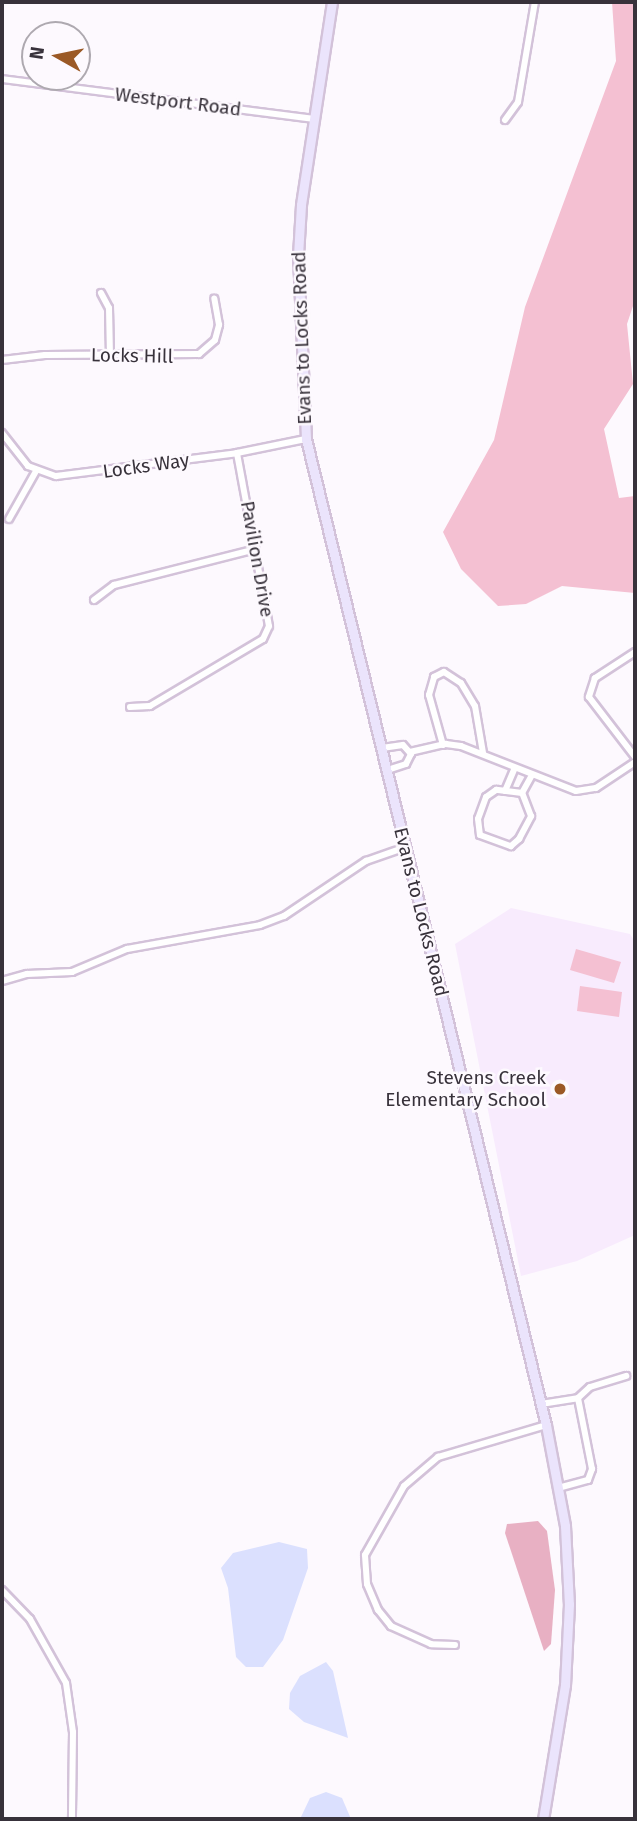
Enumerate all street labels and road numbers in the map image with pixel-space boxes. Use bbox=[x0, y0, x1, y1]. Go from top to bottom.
street label: Westport Road bbox=[114, 83, 242, 121]
street label: Evans to Locks Road bbox=[288, 251, 316, 425]
street label: Locks Hill bbox=[91, 344, 173, 368]
street label: Locks Way bbox=[101, 449, 191, 483]
street label: Pavilion Drive bbox=[236, 499, 278, 619]
street label: Evans to Locks Road bbox=[389, 825, 453, 999]

